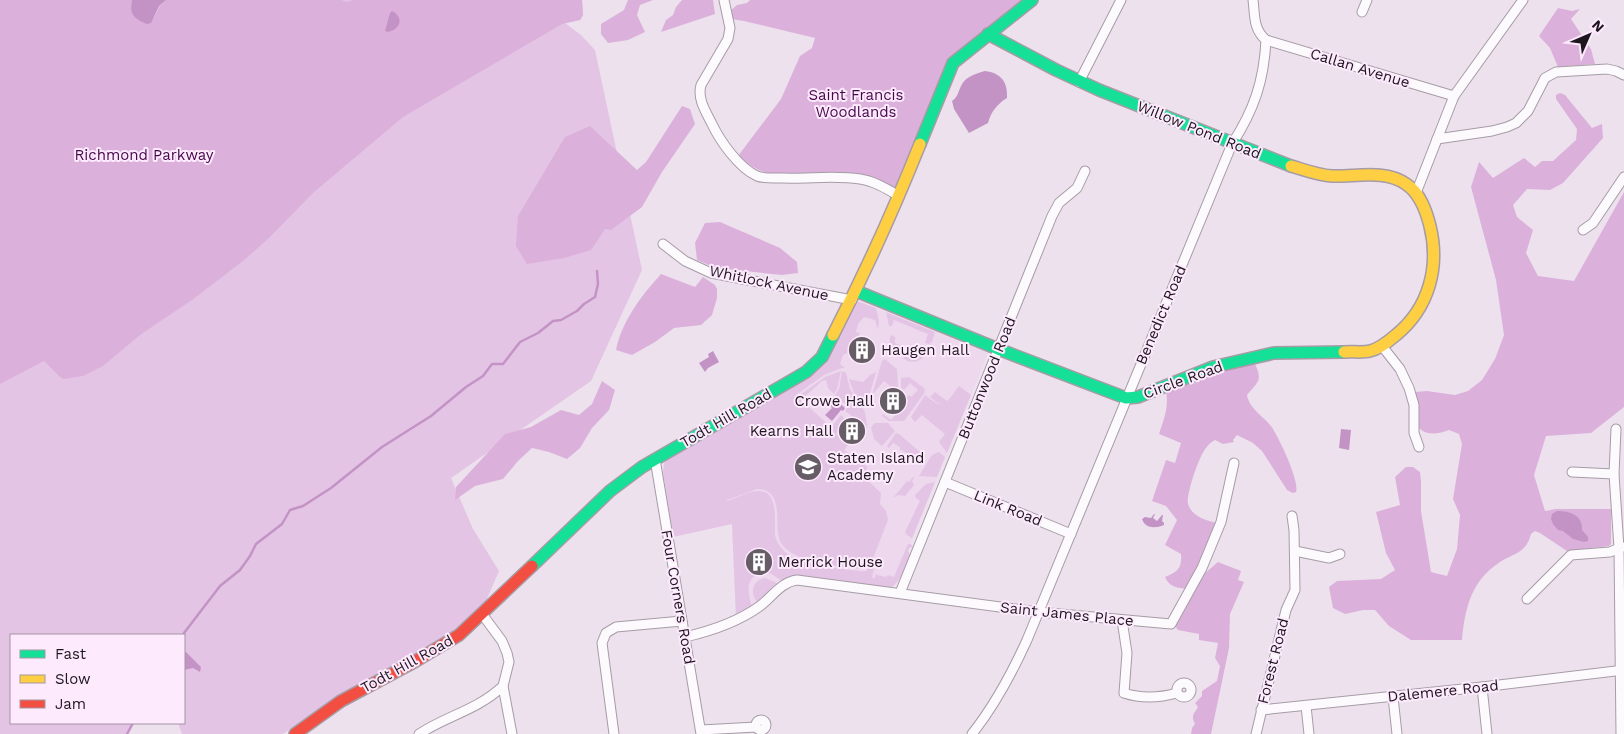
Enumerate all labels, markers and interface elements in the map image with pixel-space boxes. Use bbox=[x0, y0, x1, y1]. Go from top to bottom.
north arrow bbox=[1564, 10, 1614, 60]
text: N bbox=[1589, 16, 1608, 35]
street label: Callan Avenue bbox=[1308, 44, 1412, 92]
park label: Saint Francis Woodlands bbox=[808, 86, 904, 121]
street label: Willow Pond Road bbox=[1134, 97, 1264, 163]
park label: Richmond Parkway bbox=[74, 146, 214, 164]
street label: Whitlock Avenue bbox=[708, 262, 830, 304]
street label: Benedict Road bbox=[1132, 263, 1190, 367]
street label: Buttonwood Road bbox=[954, 314, 1020, 442]
building icon: Haugen Hall bbox=[847, 335, 877, 365]
place label: Haugen Hall bbox=[881, 341, 970, 359]
street label: Circle Road bbox=[1141, 357, 1225, 403]
street label: Todt Hill Road bbox=[677, 385, 775, 451]
building icon: Crowe Hall bbox=[878, 386, 908, 416]
place label: Crowe Hall bbox=[794, 392, 874, 410]
building icon: Kearns Hall bbox=[837, 416, 867, 446]
place label: Kearns Hall bbox=[750, 422, 833, 440]
place label: Staten Island Academy bbox=[827, 449, 924, 484]
school or university icon: Staten Island Academy bbox=[793, 452, 823, 482]
street label: Link Road bbox=[971, 486, 1045, 530]
street label: Four Corners Road bbox=[657, 528, 699, 666]
building icon: Merrick House bbox=[744, 547, 774, 577]
place label: Merrick House bbox=[778, 553, 883, 571]
street label: Saint James Place bbox=[999, 598, 1135, 630]
street label: Forest Road bbox=[1254, 616, 1292, 706]
street label: Todt Hill Road bbox=[358, 631, 456, 697]
legend bbox=[10, 634, 185, 724]
text: Fast bbox=[55, 645, 87, 663]
text: Slow bbox=[55, 670, 91, 688]
street label: Dalemere Road bbox=[1386, 676, 1500, 706]
text: Jam bbox=[55, 695, 86, 713]

